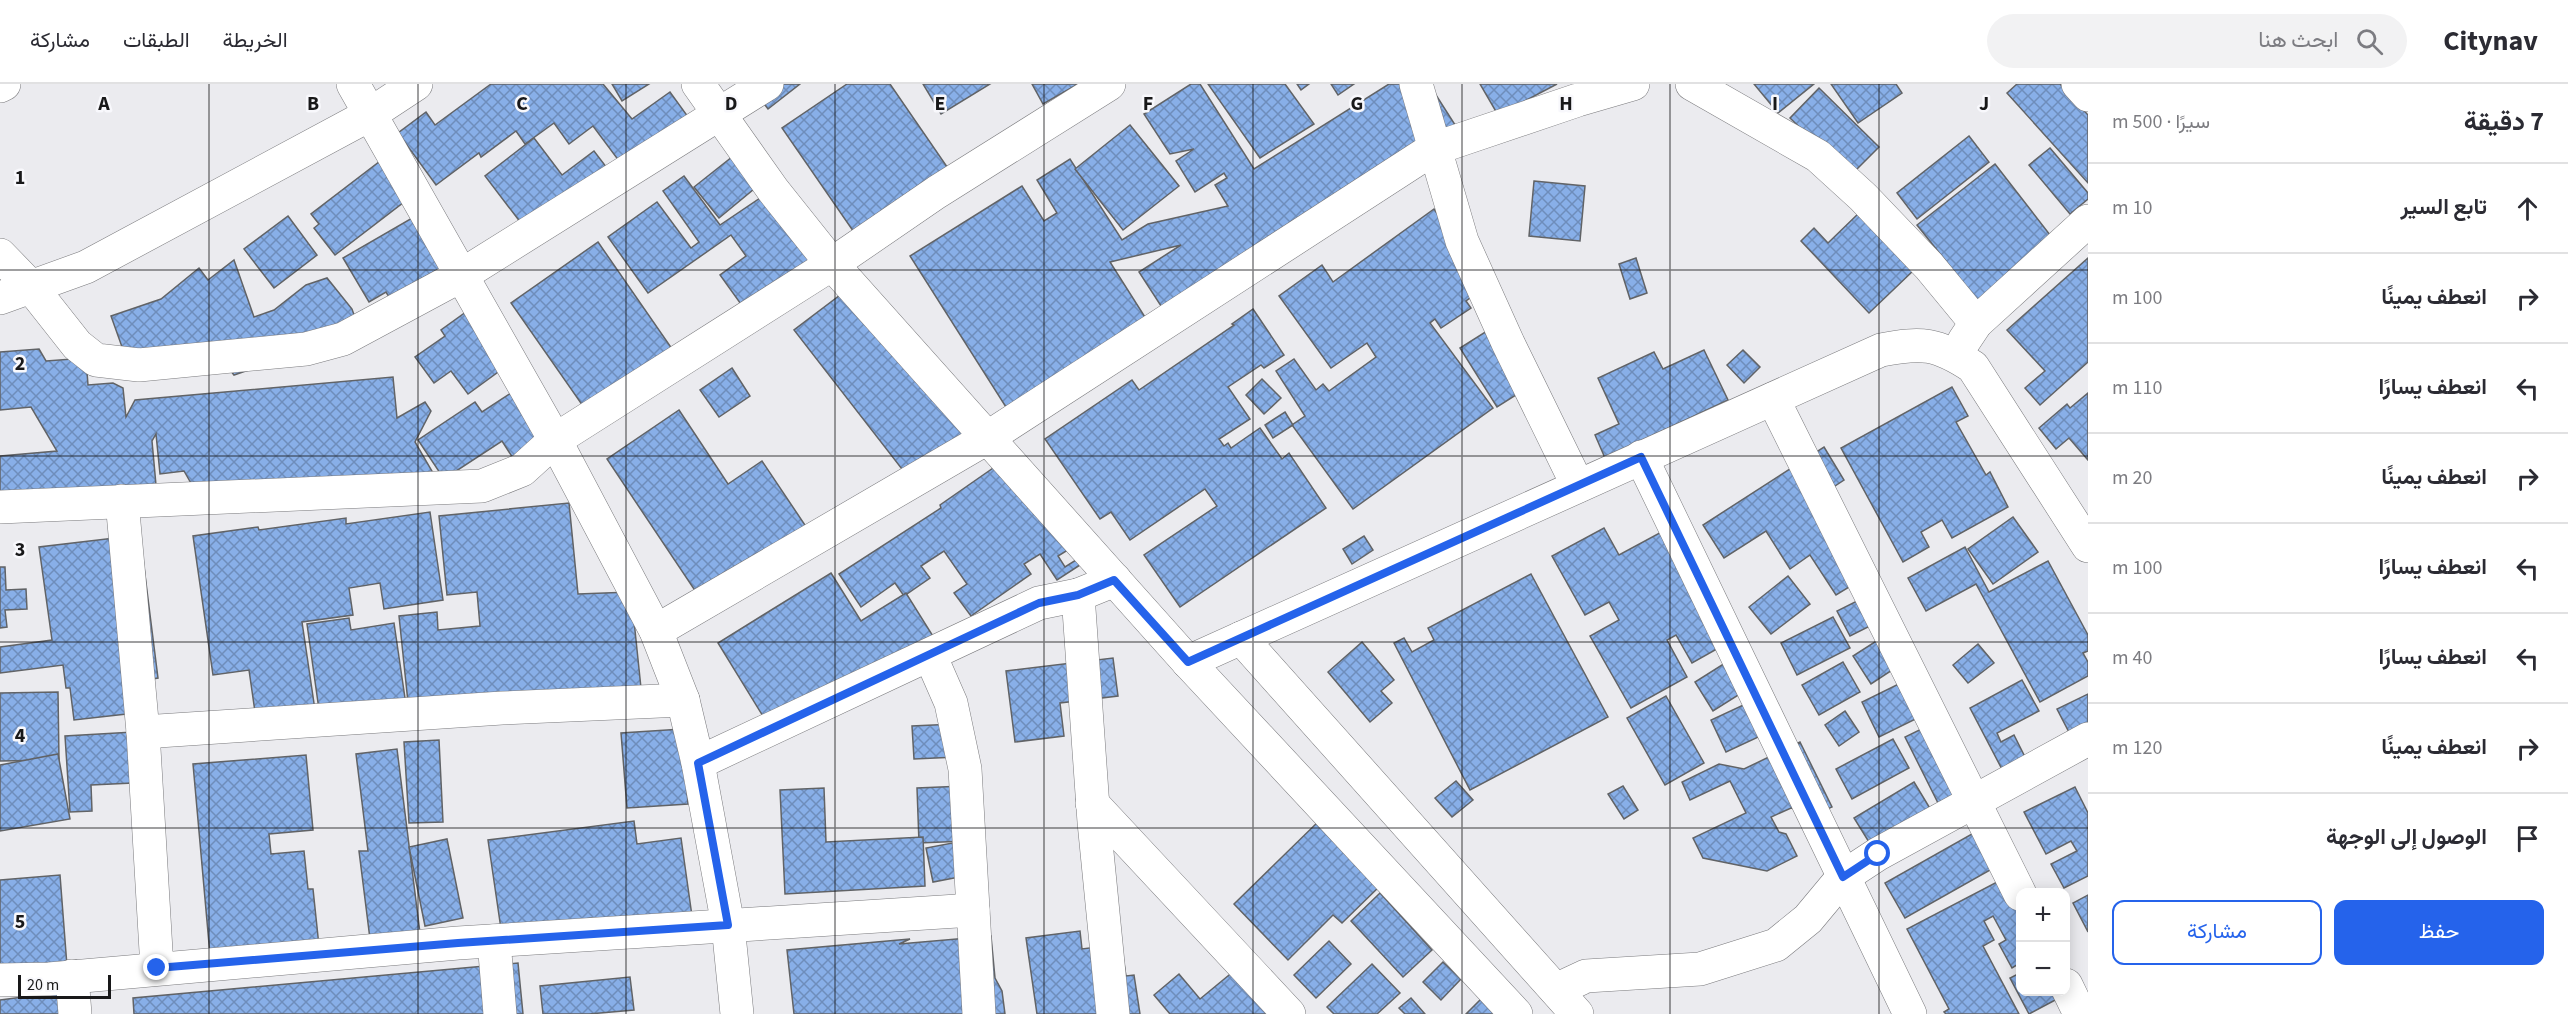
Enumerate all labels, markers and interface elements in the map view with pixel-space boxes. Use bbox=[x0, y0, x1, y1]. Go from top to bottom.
search box bbox=[1987, 14, 2407, 68]
text: Citynav bbox=[2443, 21, 2538, 61]
text: ابحث هنا bbox=[2258, 24, 2338, 56]
text: مشاركة bbox=[30, 25, 90, 55]
text: الطبقات bbox=[123, 25, 190, 55]
text: الخريطة bbox=[223, 25, 288, 55]
icon: search bbox=[2353, 25, 2386, 58]
text: A bbox=[97, 90, 110, 118]
text: B bbox=[307, 90, 319, 118]
text: C bbox=[516, 90, 528, 118]
text: D bbox=[725, 90, 737, 118]
text: E bbox=[935, 90, 945, 118]
text: F bbox=[1143, 90, 1153, 118]
text: G bbox=[1351, 90, 1363, 118]
text: H bbox=[1559, 90, 1573, 118]
text: I bbox=[1772, 90, 1778, 118]
text: J bbox=[1979, 90, 1989, 118]
text: 7 دقيقة bbox=[2464, 103, 2544, 140]
text: سيرًا · 500 m bbox=[2112, 108, 2210, 136]
text: 1 bbox=[15, 164, 25, 192]
text: تابع السير bbox=[2401, 191, 2487, 223]
icon: ahead bbox=[2511, 192, 2544, 225]
text: 10 m bbox=[2112, 194, 2152, 222]
text: انعطف يمينًا bbox=[2381, 281, 2487, 313]
icon: right bbox=[2511, 282, 2544, 315]
text: 100 m bbox=[2112, 284, 2162, 312]
text: 2 bbox=[15, 350, 25, 378]
text: انعطف يسارًا bbox=[2378, 371, 2487, 403]
icon: left bbox=[2511, 372, 2544, 405]
text: 110 m bbox=[2112, 374, 2162, 402]
text: انعطف يمينًا bbox=[2381, 461, 2487, 493]
icon: right bbox=[2511, 462, 2544, 495]
text: 20 m bbox=[2112, 464, 2152, 492]
text: 3 bbox=[15, 536, 25, 564]
text: انعطف يسارًا bbox=[2378, 551, 2487, 583]
icon: left bbox=[2511, 552, 2544, 585]
text: 100 m bbox=[2112, 554, 2162, 582]
text: انعطف يسارًا bbox=[2378, 641, 2487, 673]
icon: left bbox=[2511, 642, 2544, 675]
text: 40 m bbox=[2112, 644, 2152, 672]
text: 4 bbox=[15, 722, 26, 750]
text: انعطف يمينًا bbox=[2381, 731, 2487, 763]
icon: right bbox=[2511, 732, 2544, 765]
text: 120 m bbox=[2112, 734, 2162, 762]
text: الوصول إلى الوجهة bbox=[2326, 821, 2487, 853]
icon: arrive bbox=[2511, 822, 2544, 855]
route start bbox=[1864, 840, 1890, 866]
map controls bbox=[2016, 888, 2070, 996]
button: + bbox=[2016, 888, 2070, 942]
button: مشاركة bbox=[2112, 900, 2322, 965]
button: حفظ bbox=[2334, 900, 2544, 965]
text: 5 bbox=[15, 908, 25, 936]
button: − bbox=[2016, 942, 2070, 996]
route end bbox=[143, 954, 169, 980]
scale bar bbox=[18, 972, 111, 1000]
text: 20 m bbox=[27, 974, 59, 996]

